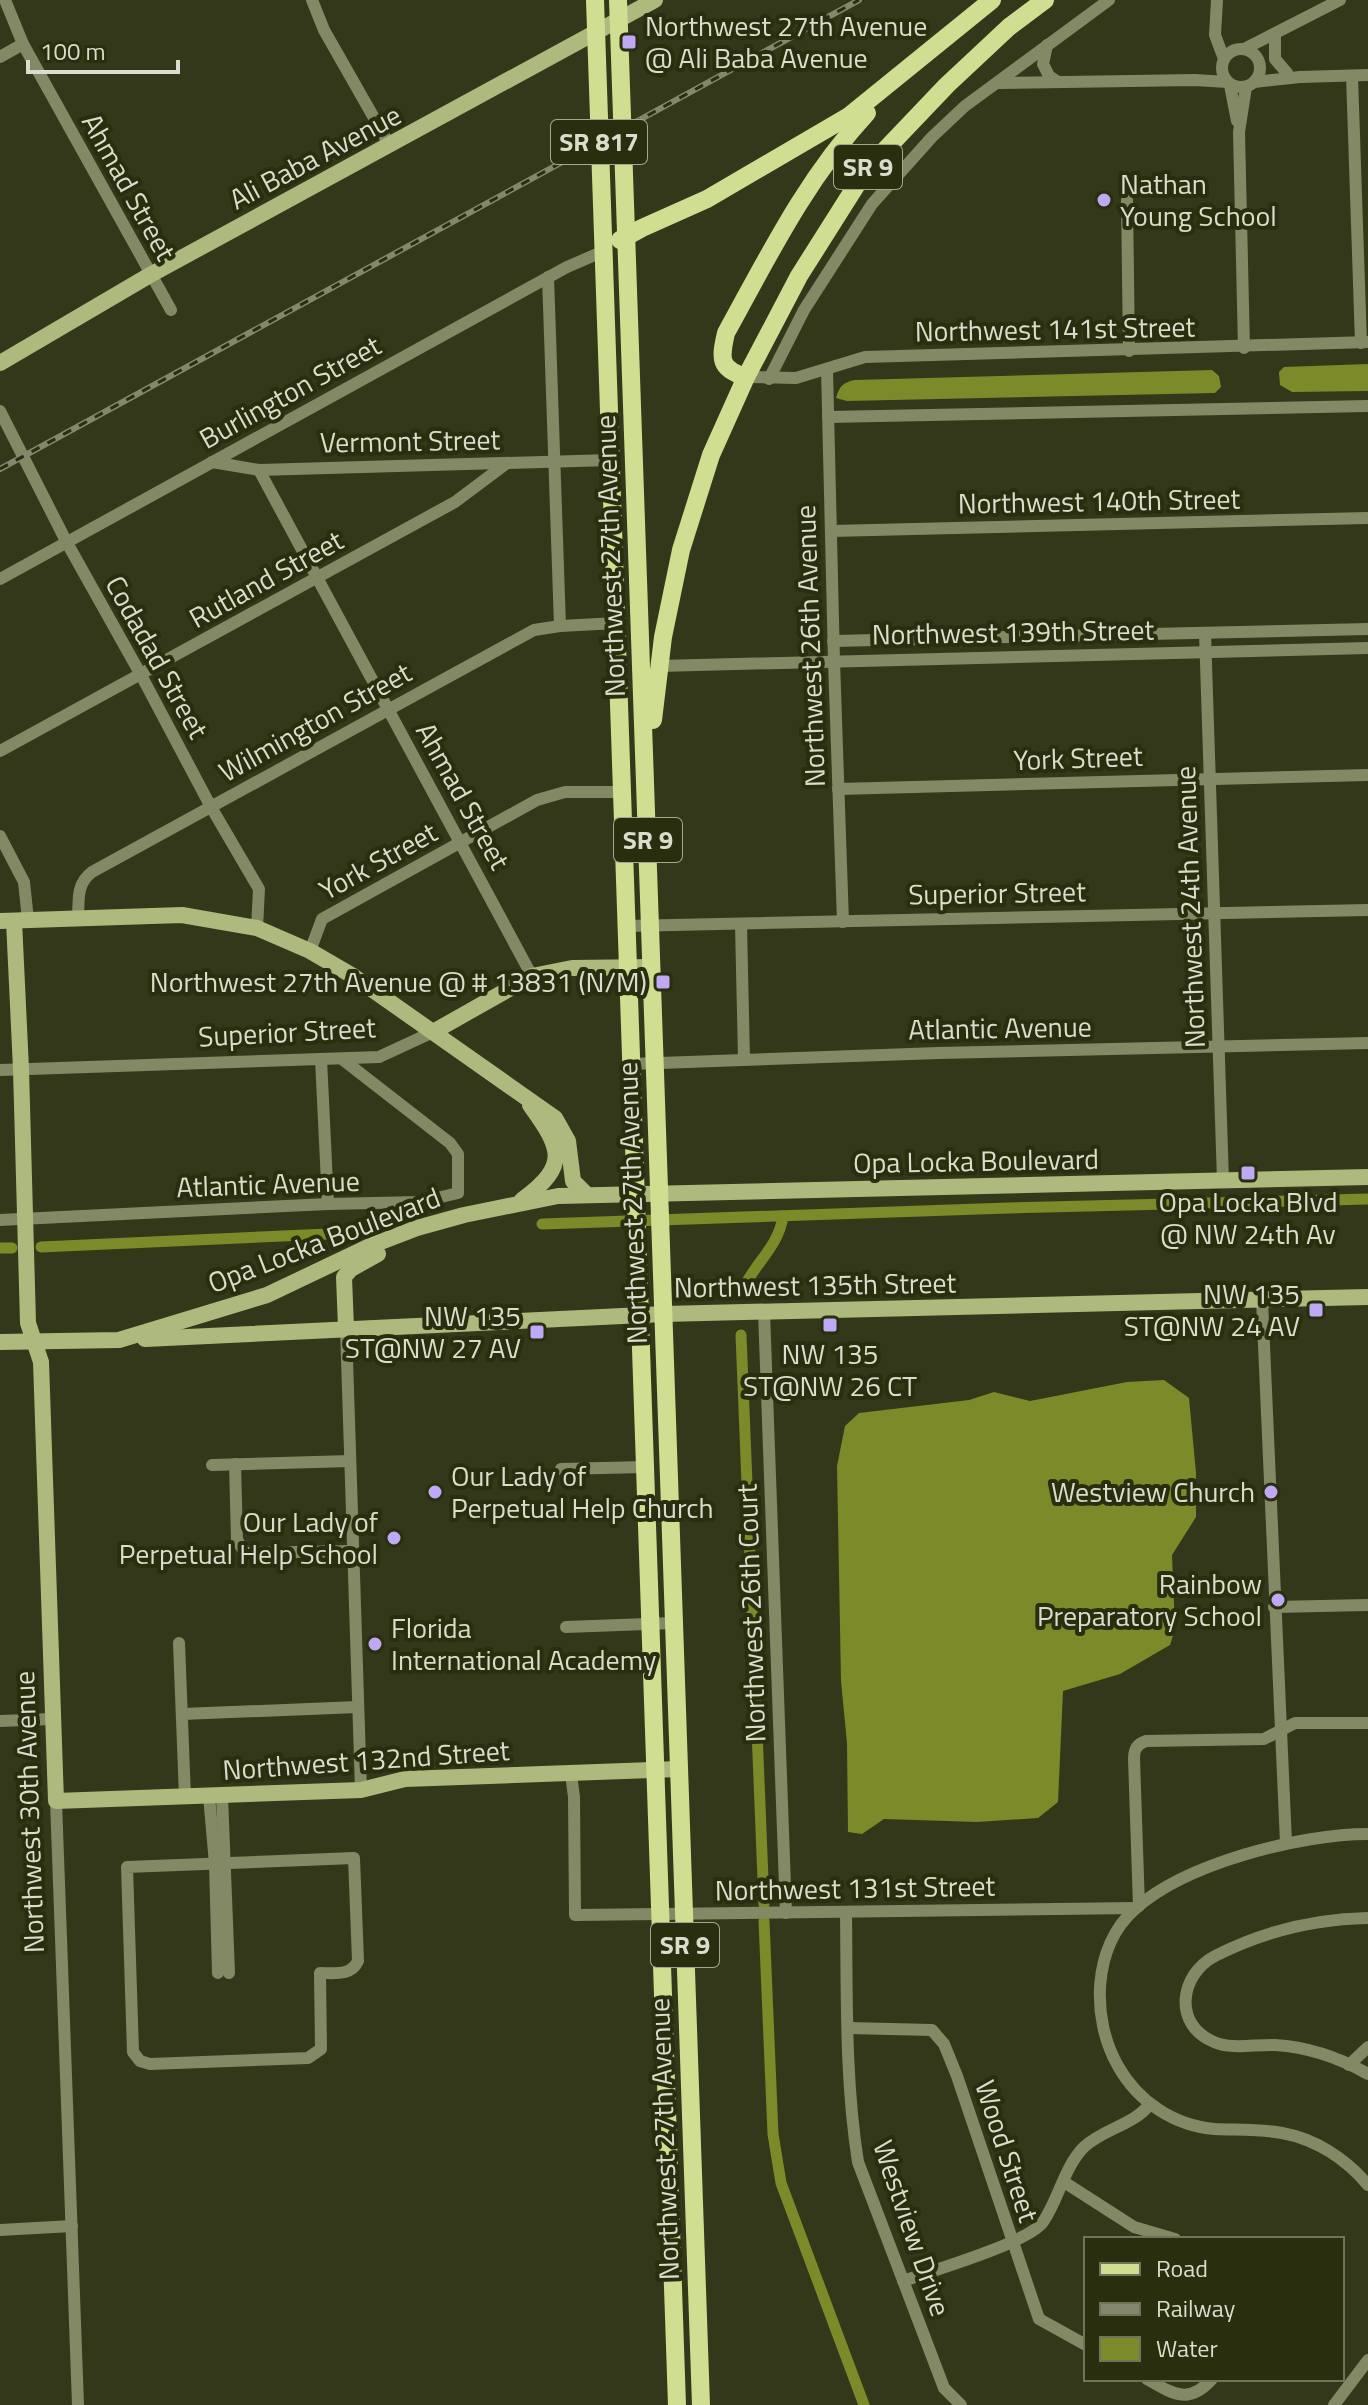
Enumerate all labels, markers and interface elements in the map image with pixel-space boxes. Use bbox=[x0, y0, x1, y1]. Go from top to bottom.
place label: Northwest 27th Avenue @ Ali Baba Avenue bbox=[645, 4, 927, 79]
scale bar bbox=[28, 24, 178, 74]
text: 100 m bbox=[40, 33, 106, 69]
marker: Northwest 27th Avenue @ Ali Baba Avenue bbox=[620, 33, 638, 51]
street label: Ali Baba Avenue bbox=[221, 93, 408, 220]
street label: Ahmad Street bbox=[71, 105, 188, 268]
road number: SR 817 bbox=[551, 120, 647, 164]
road number: SR 9 bbox=[834, 145, 902, 189]
place label: Nathan Young School bbox=[1120, 162, 1277, 237]
marker: Nathan Young School bbox=[1095, 191, 1113, 209]
street label: Northwest 141st Street bbox=[914, 305, 1196, 352]
street label: Burlington Street bbox=[191, 324, 389, 459]
street label: Northwest 27th Avenue bbox=[583, 414, 636, 698]
street label: Vermont Street bbox=[319, 417, 501, 464]
street label: Northwest 140th Street bbox=[957, 477, 1241, 524]
street label: Northwest 26th Avenue bbox=[783, 504, 836, 788]
street label: Rutland Street bbox=[181, 518, 351, 639]
street label: Codadad Street bbox=[95, 567, 220, 746]
street label: Northwest 139th Street bbox=[871, 608, 1155, 655]
street label: Wilmington Street bbox=[211, 651, 419, 792]
street label: Ahmad Street bbox=[405, 714, 522, 877]
street label: York Street bbox=[1013, 734, 1144, 781]
street label: Northwest 24th Avenue bbox=[1163, 765, 1216, 1049]
street label: York Street bbox=[311, 810, 445, 911]
road number: SR 9 bbox=[614, 818, 682, 862]
street label: Superior Street bbox=[908, 869, 1086, 916]
place label: Northwest 27th Avenue @ # 13831 (N/M) bbox=[150, 960, 647, 1003]
marker: Northwest 27th Avenue @ # 13831 (N/M) bbox=[654, 973, 672, 991]
street label: Atlantic Avenue bbox=[908, 1004, 1092, 1051]
street label: Superior Street bbox=[197, 1005, 377, 1058]
street label: Northwest 27th Avenue bbox=[605, 1061, 658, 1345]
street label: Opa Locka Boulevard bbox=[853, 1137, 1099, 1184]
street label: Atlantic Avenue bbox=[176, 1159, 360, 1208]
marker: Opa Locka Blvd @ NW 24th Av bbox=[1239, 1164, 1257, 1182]
street label: Opa Locka Boulevard bbox=[201, 1175, 446, 1304]
place label: Opa Locka Blvd @ NW 24th Av bbox=[1159, 1180, 1337, 1255]
street label: Northwest 135th Street bbox=[673, 1261, 957, 1308]
place label: NW 135 ST@NW 24 AV bbox=[1124, 1272, 1300, 1347]
place label: NW 135 ST@NW 27 AV bbox=[345, 1294, 521, 1369]
marker: NW 135 ST@NW 24 AV bbox=[1307, 1301, 1325, 1319]
marker: NW 135 ST@NW 26 CT bbox=[821, 1316, 839, 1334]
marker: NW 135 ST@NW 27 AV bbox=[528, 1323, 546, 1341]
place label: NW 135 ST@NW 26 CT bbox=[743, 1332, 917, 1407]
place label: Our Lady of Perpetual Help Church bbox=[451, 1454, 714, 1529]
place label: Westview Church bbox=[1051, 1470, 1255, 1513]
marker: Our Lady of Perpetual Help Church bbox=[426, 1483, 444, 1501]
street label: Northwest 26th Court bbox=[724, 1483, 777, 1743]
marker: Westview Church bbox=[1262, 1483, 1280, 1501]
place label: Our Lady of Perpetual Help School bbox=[119, 1500, 379, 1575]
marker: Our Lady of Perpetual Help School bbox=[385, 1529, 403, 1547]
place label: Rainbow Preparatory School bbox=[1037, 1562, 1262, 1637]
marker: Rainbow Preparatory School bbox=[1269, 1591, 1287, 1609]
place label: Florida International Academy bbox=[391, 1606, 656, 1681]
marker: Florida International Academy bbox=[366, 1635, 384, 1653]
street label: Northwest 30th Avenue bbox=[2, 1670, 55, 1954]
street label: Northwest 132nd Street bbox=[221, 1728, 511, 1791]
street label: Northwest 131st Street bbox=[714, 1864, 996, 1911]
road number: SR 9 bbox=[651, 1923, 719, 1967]
street label: Northwest 27th Avenue bbox=[637, 1997, 690, 2281]
street label: Wood Street bbox=[964, 2074, 1051, 2228]
street label: Westview Drive bbox=[862, 2134, 963, 2322]
legend bbox=[1084, 2237, 1344, 2381]
text: Road bbox=[1156, 2250, 1208, 2286]
text: Railway bbox=[1156, 2290, 1236, 2326]
text: Water bbox=[1156, 2330, 1218, 2366]

